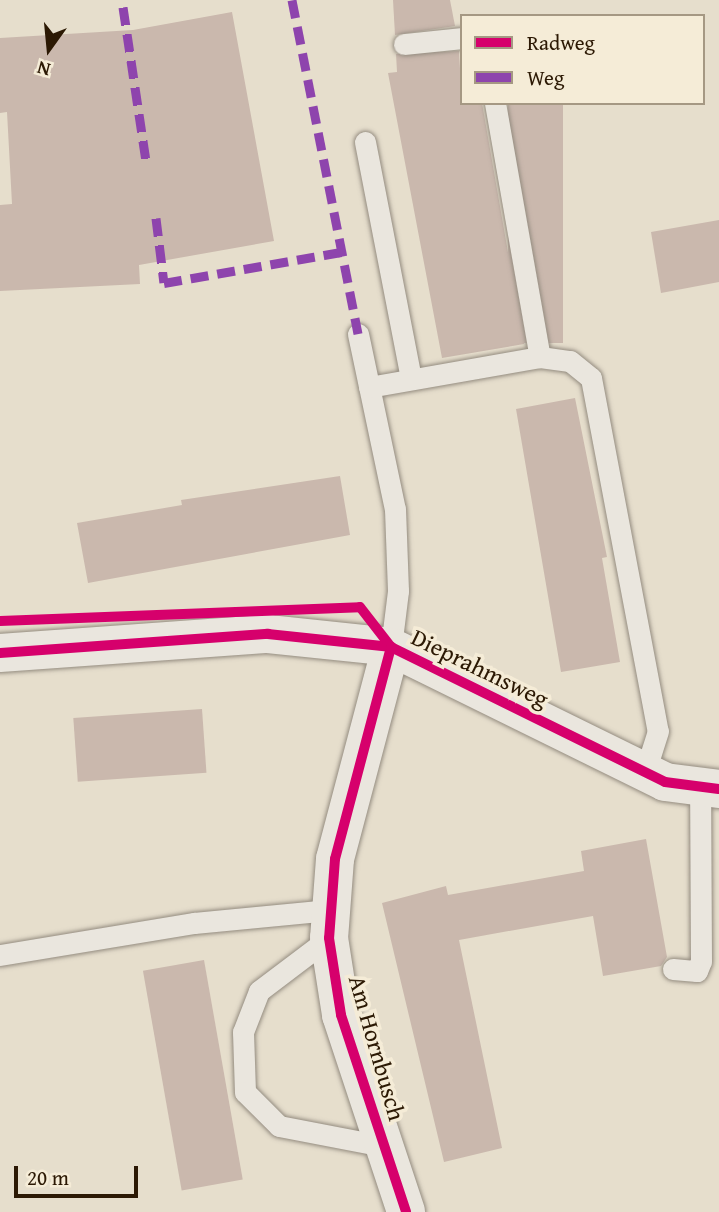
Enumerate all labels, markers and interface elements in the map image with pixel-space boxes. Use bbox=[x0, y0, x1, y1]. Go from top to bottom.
north arrow bbox=[14, 14, 84, 84]
legend bbox=[460, 14, 705, 105]
text: Radweg bbox=[527, 27, 595, 58]
text: N bbox=[34, 54, 53, 84]
text: Weg bbox=[527, 62, 564, 93]
street label: Dieprahmsweg bbox=[407, 622, 553, 714]
street label: Am Hornbusch bbox=[343, 972, 411, 1124]
scale bar bbox=[18, 1152, 142, 1196]
text: 20 m bbox=[27, 1162, 69, 1193]

